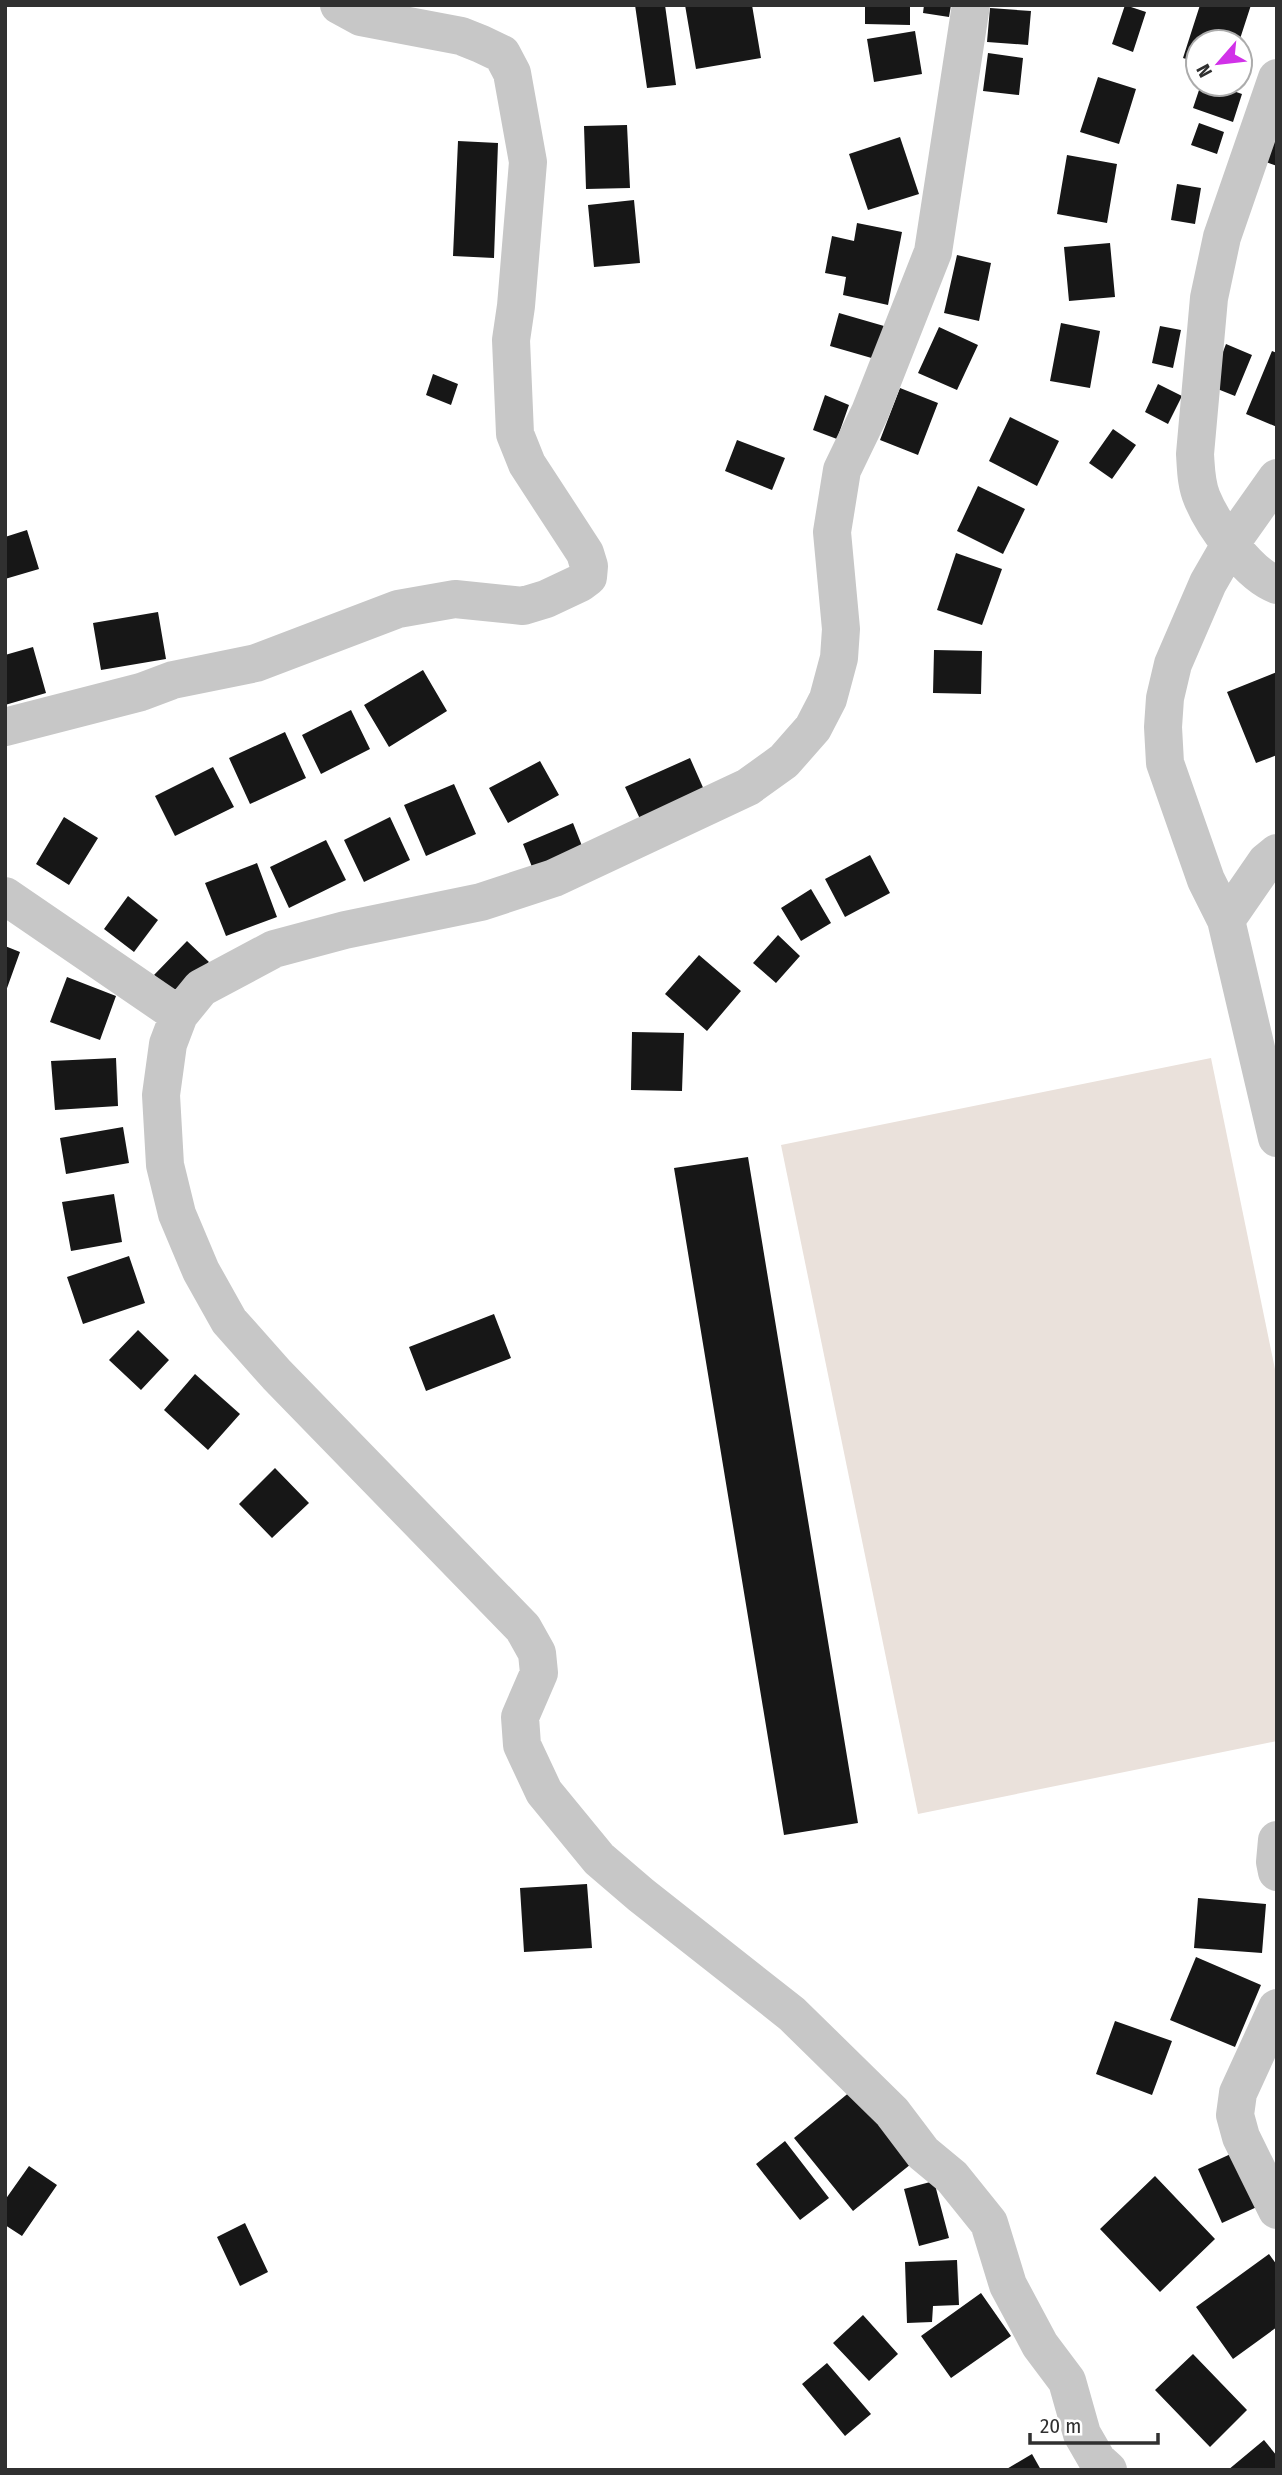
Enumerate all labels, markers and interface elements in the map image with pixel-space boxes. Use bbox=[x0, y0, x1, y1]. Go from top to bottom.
north arrow bbox=[1184, 28, 1254, 98]
text: N bbox=[1192, 60, 1217, 81]
scale bar bbox=[1030, 2402, 1158, 2446]
text: 20 m bbox=[1040, 2413, 1081, 2439]

